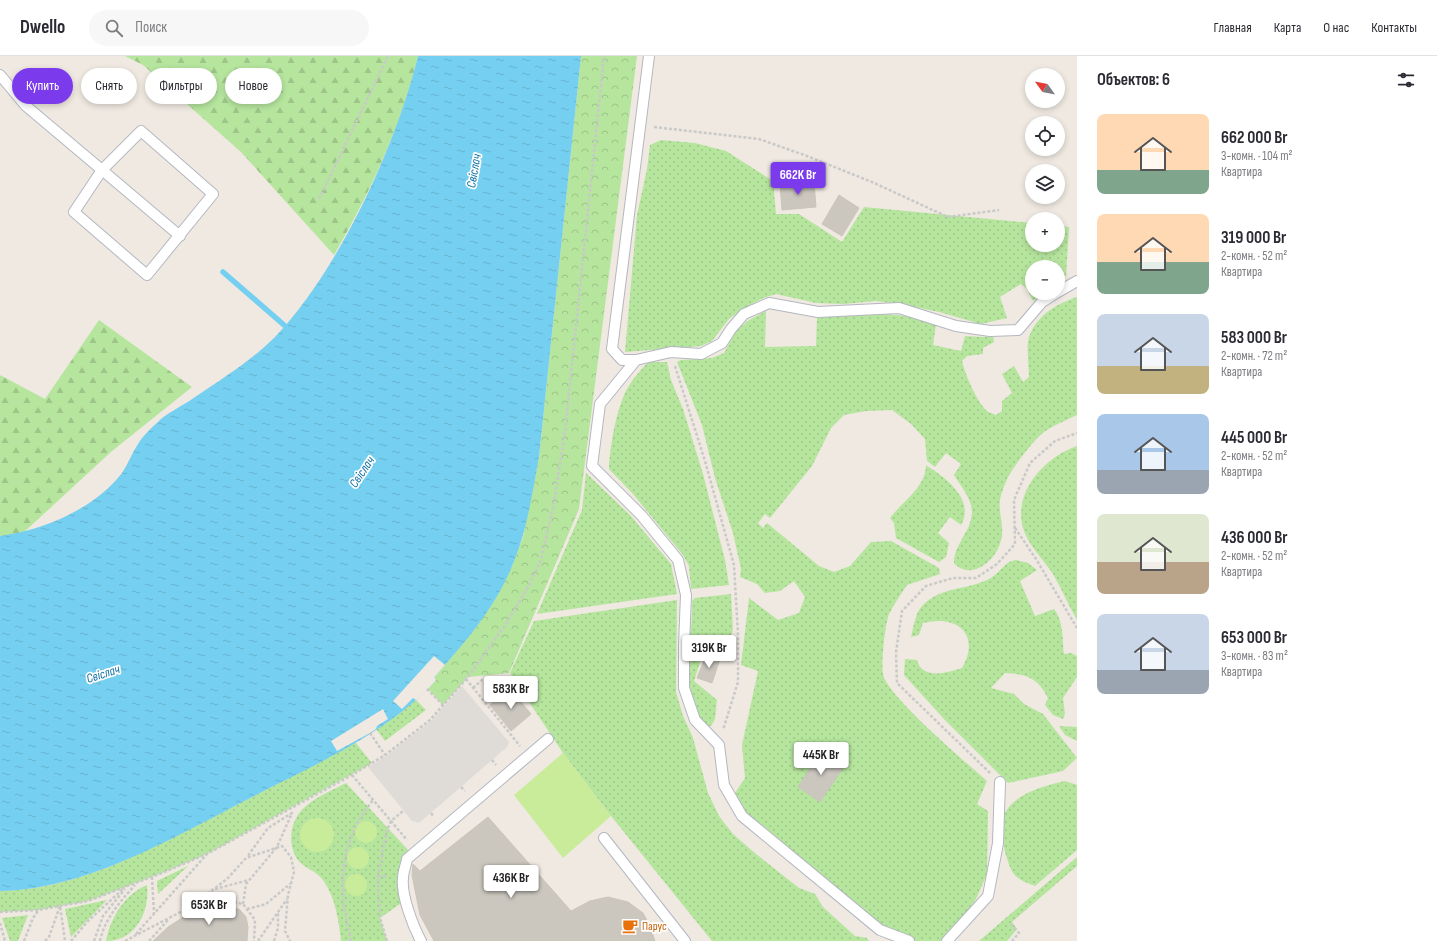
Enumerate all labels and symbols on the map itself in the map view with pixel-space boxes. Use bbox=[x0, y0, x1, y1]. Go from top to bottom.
north arrow bbox=[1025, 68, 1065, 108]
water label: Свіслач bbox=[463, 152, 485, 189]
pin: 662K Br bbox=[761, 162, 835, 196]
water label: Свіслач bbox=[346, 453, 379, 491]
pin: 319K Br bbox=[672, 635, 746, 669]
water label: Свіслач bbox=[84, 661, 123, 687]
pin: 583K Br bbox=[474, 676, 548, 710]
pin: 445K Br bbox=[784, 742, 858, 776]
pin: 436K Br bbox=[474, 865, 548, 899]
pin: 653K Br bbox=[172, 892, 246, 926]
cafe icon: Парус bbox=[621, 917, 639, 935]
place label: Парус bbox=[642, 919, 667, 934]

